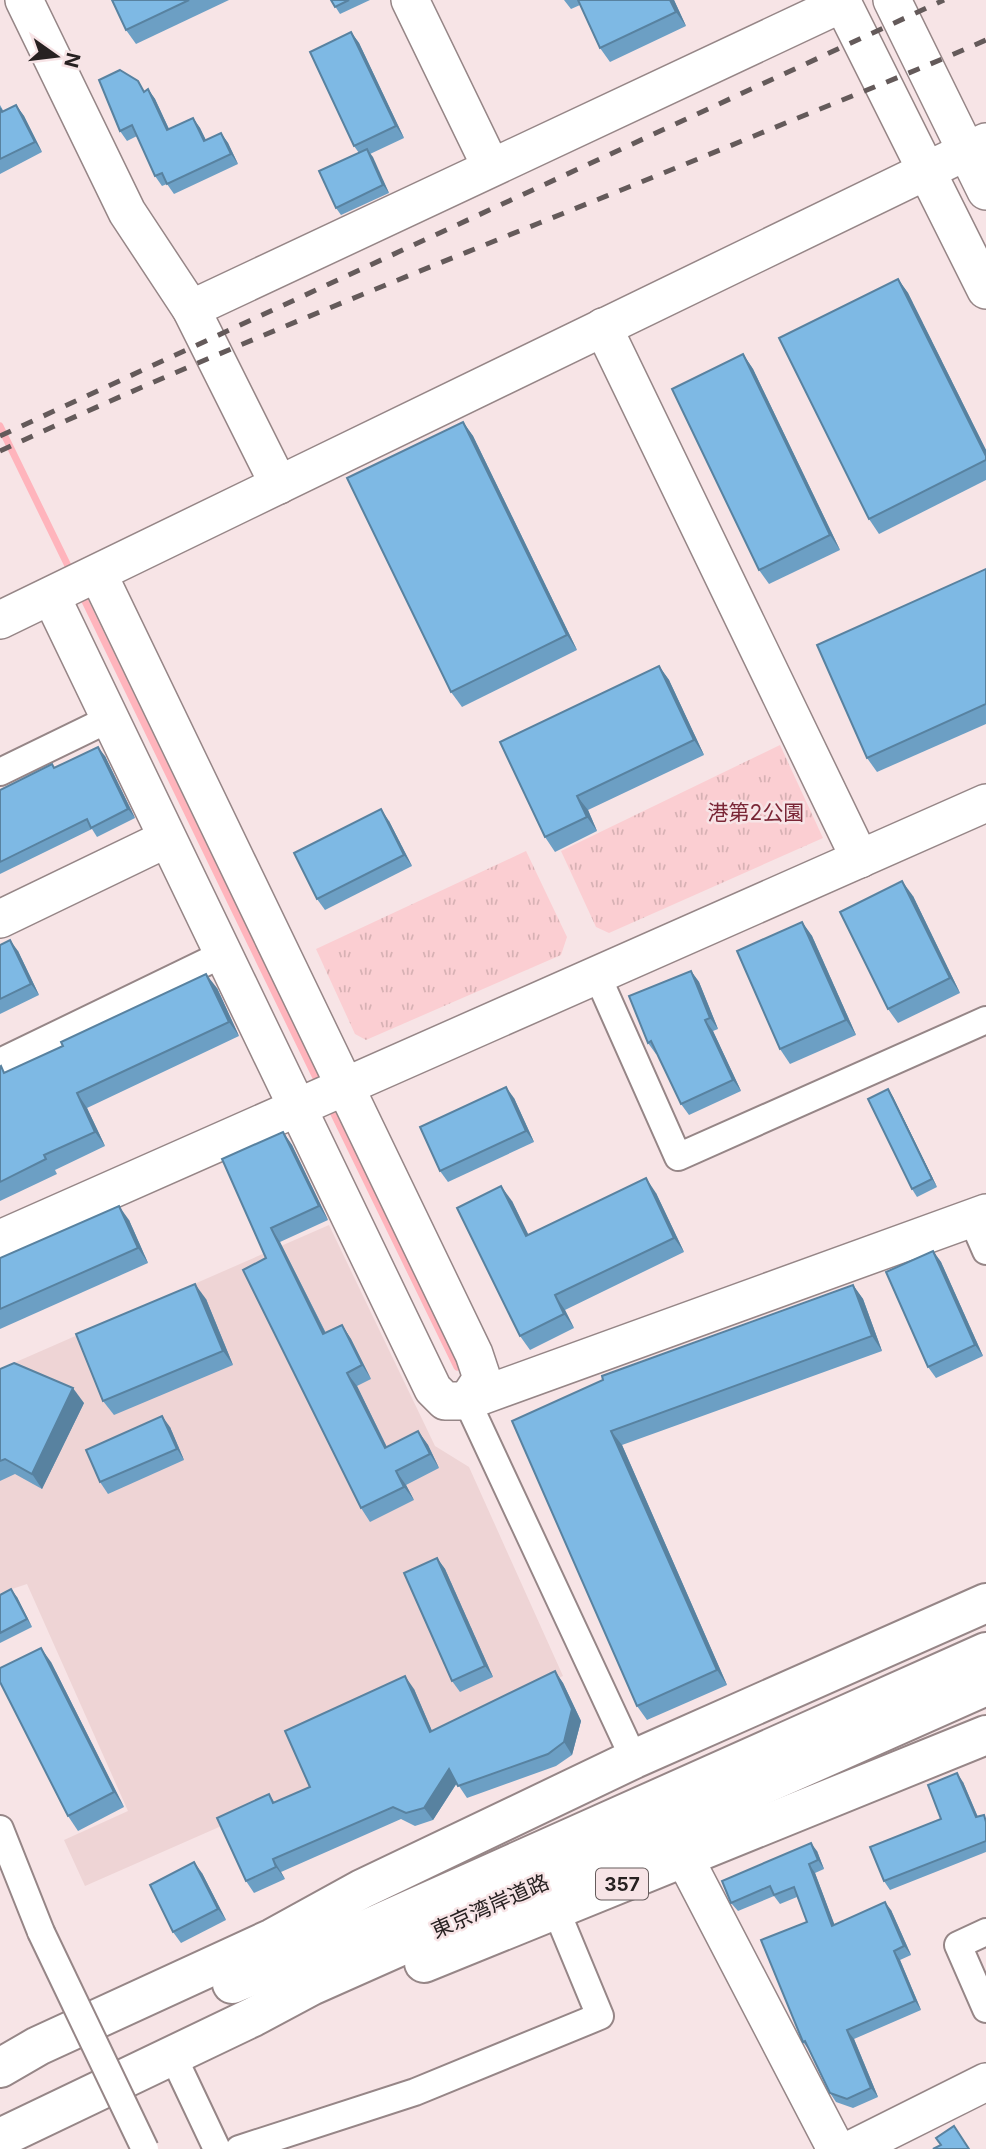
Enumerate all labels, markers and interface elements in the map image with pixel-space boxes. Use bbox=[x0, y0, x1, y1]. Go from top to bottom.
north arrow bbox=[21, 21, 91, 91]
text: N bbox=[59, 50, 85, 70]
park label: 港第2公園 bbox=[708, 800, 804, 825]
road number: 357 bbox=[596, 1868, 648, 1900]
street label: 東京湾岸道路 bbox=[427, 1869, 553, 1943]

